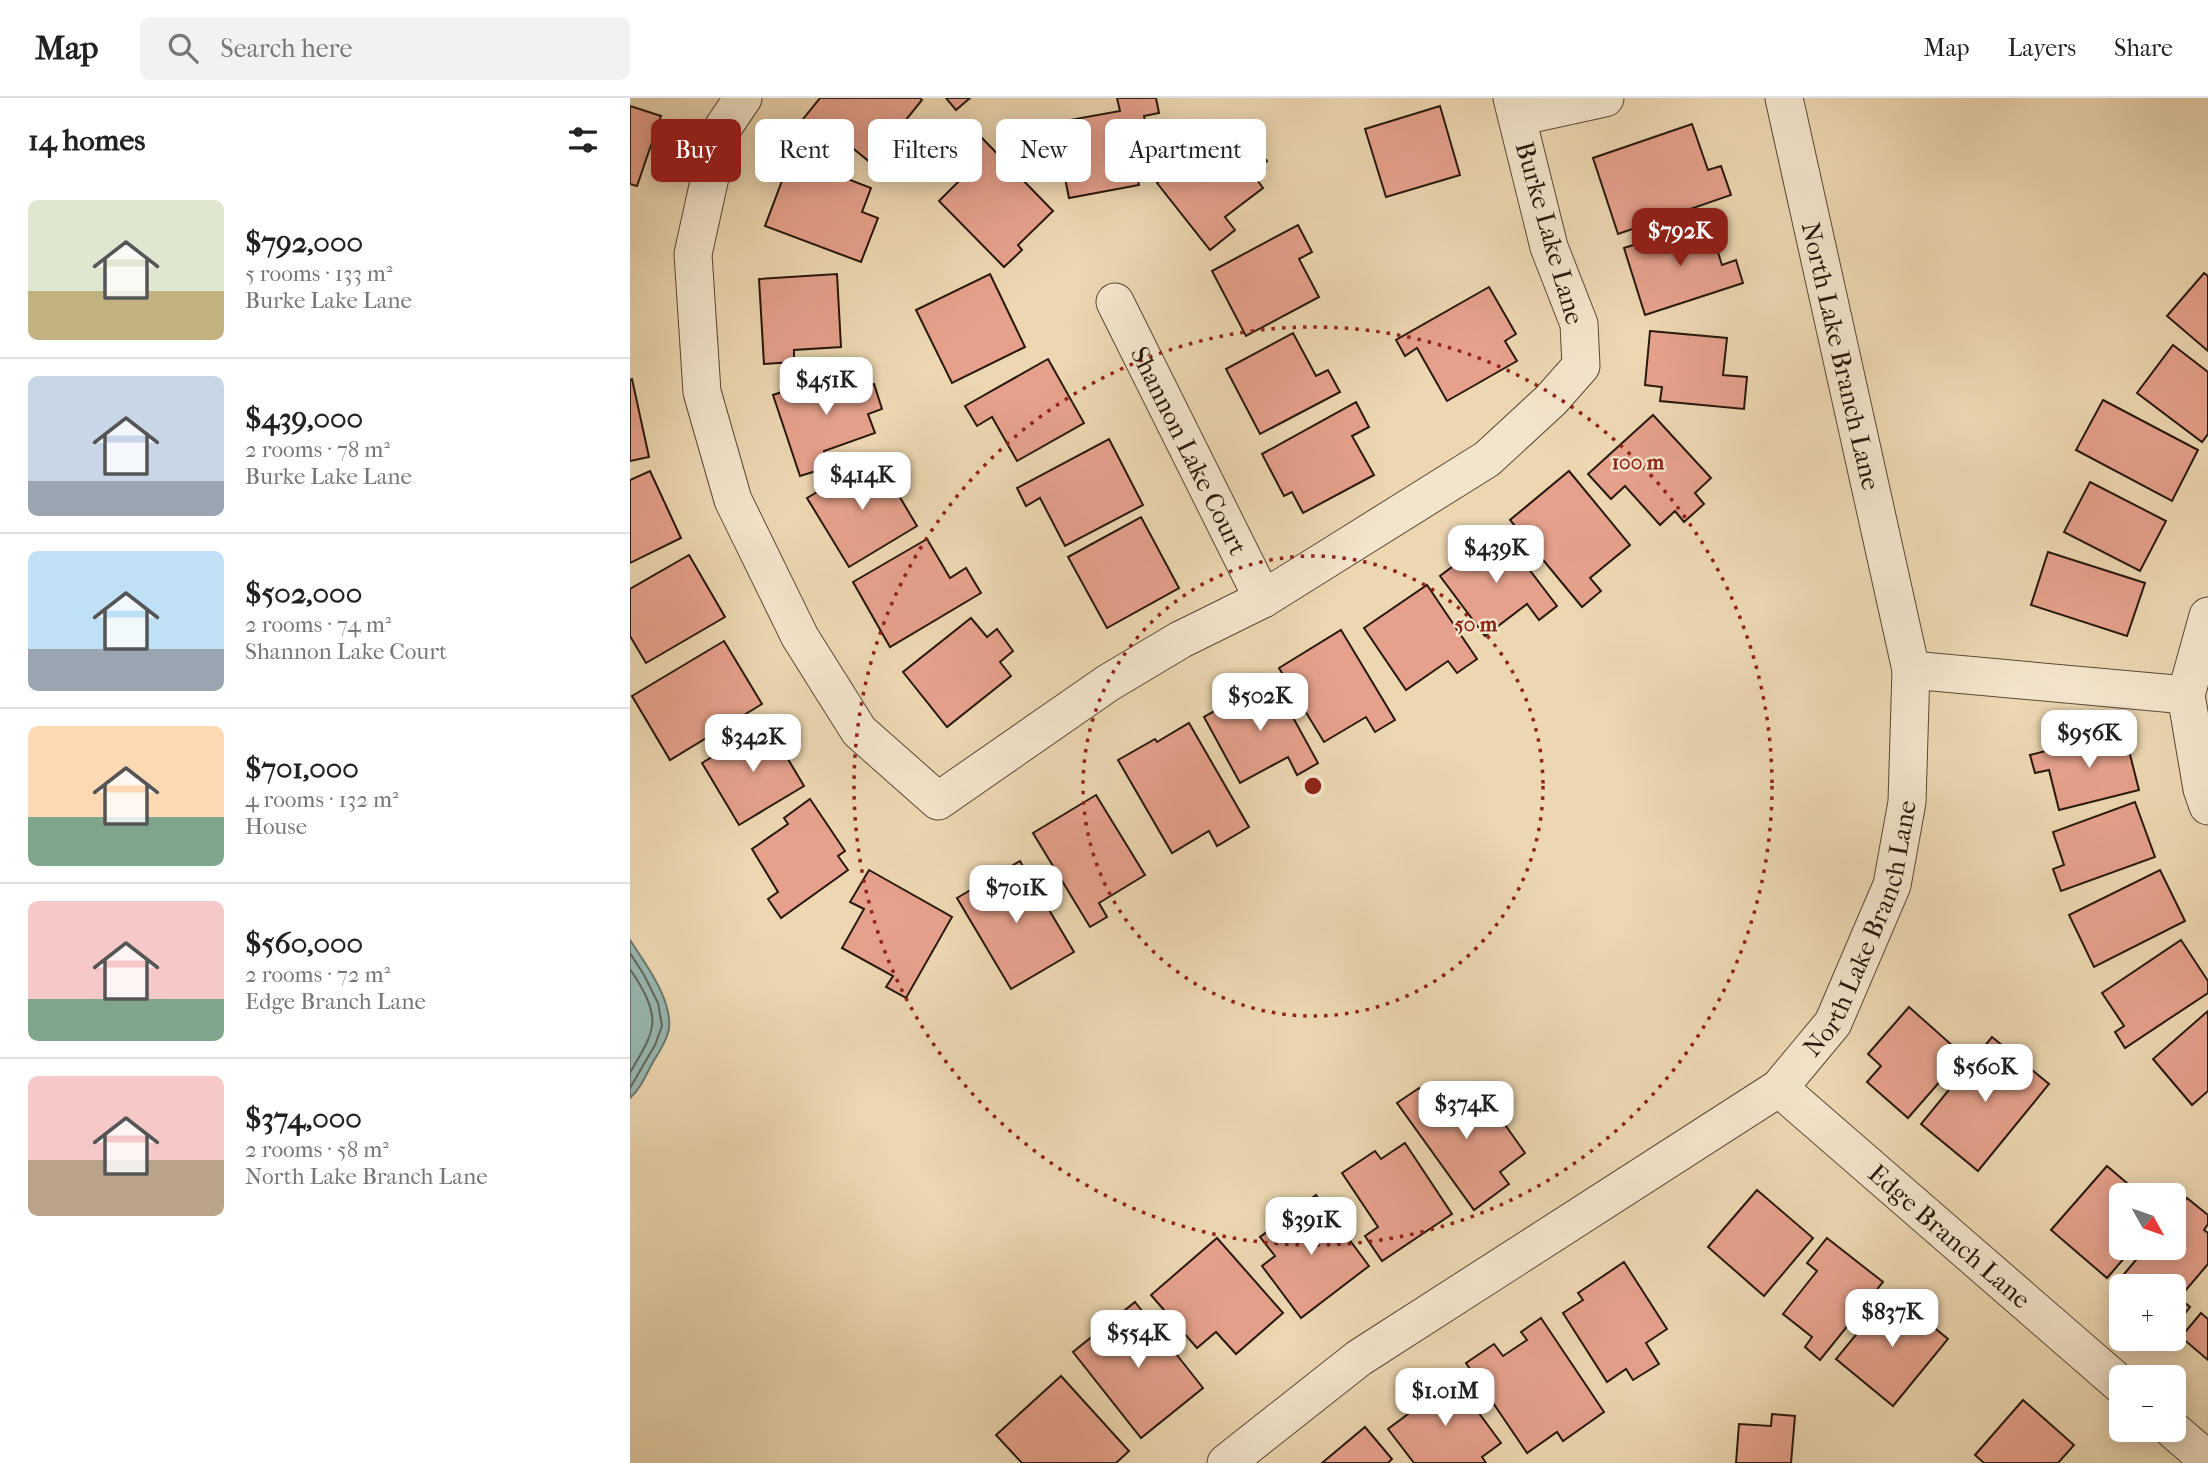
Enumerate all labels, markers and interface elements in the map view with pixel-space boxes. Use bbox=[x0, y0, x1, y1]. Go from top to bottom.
search box bbox=[140, 17, 630, 80]
text: Map bbox=[35, 29, 98, 68]
icon: search bbox=[164, 29, 202, 67]
text: Search here bbox=[220, 33, 352, 64]
text: Map bbox=[1924, 34, 1970, 62]
text: Layers bbox=[2008, 34, 2076, 62]
text: Share bbox=[2114, 34, 2173, 62]
chip: Buy bbox=[651, 119, 741, 182]
chip: Rent bbox=[755, 119, 854, 182]
chip: Filters bbox=[868, 119, 982, 182]
chip: New bbox=[996, 119, 1091, 182]
chip: Apartment bbox=[1105, 119, 1266, 182]
icon: filters bbox=[564, 121, 602, 159]
text: 14 homes bbox=[28, 123, 145, 158]
street label: Burke Lake Lane bbox=[1509, 138, 1590, 328]
pin: $792K bbox=[1631, 208, 1729, 268]
text: $792K bbox=[1648, 217, 1712, 244]
street label: North Lake Branch Lane bbox=[1795, 219, 1886, 493]
text: $792,000 bbox=[245, 225, 363, 260]
icon: home bbox=[84, 228, 168, 312]
text: 5 rooms · 133 m² bbox=[245, 260, 392, 287]
text: Burke Lake Lane bbox=[245, 287, 412, 314]
street label: Shannon Lake Court bbox=[1124, 341, 1254, 561]
pin: $451K bbox=[777, 358, 875, 417]
text: $451K bbox=[796, 366, 856, 393]
text: $439,000 bbox=[245, 401, 363, 436]
icon: home bbox=[84, 404, 168, 488]
text: 2 rooms · 78 m² bbox=[245, 436, 390, 463]
text: 100 m bbox=[1612, 450, 1665, 474]
pin: $414K bbox=[813, 452, 911, 512]
text: $414K bbox=[830, 461, 894, 488]
text: Burke Lake Lane bbox=[245, 463, 412, 490]
pin: $439K bbox=[1447, 526, 1545, 585]
text: $439K bbox=[1464, 534, 1528, 561]
text: $502,000 bbox=[245, 576, 362, 611]
icon: home bbox=[84, 579, 168, 663]
text: 2 rooms · 74 m² bbox=[245, 611, 391, 638]
text: 50 m bbox=[1455, 612, 1498, 636]
text: Shannon Lake Court bbox=[245, 638, 447, 665]
pin: $502K bbox=[1211, 674, 1309, 733]
text: $502K bbox=[1228, 682, 1292, 709]
pin: $956K bbox=[2040, 710, 2138, 770]
pin: $342K bbox=[704, 714, 802, 774]
text: $956K bbox=[2057, 719, 2121, 746]
text: $342K bbox=[721, 723, 785, 750]
text: $701,000 bbox=[245, 751, 359, 786]
icon: home bbox=[84, 754, 168, 838]
centre of rings bbox=[1301, 774, 1325, 798]
text: 4 rooms · 132 m² bbox=[245, 786, 399, 813]
street label: North Lake Branch Lane bbox=[1797, 798, 1923, 1063]
text: House bbox=[245, 813, 307, 840]
pin: $701K bbox=[967, 866, 1065, 925]
text: $701K bbox=[985, 874, 1047, 901]
text: $560,000 bbox=[245, 926, 363, 961]
icon: home bbox=[84, 929, 168, 1013]
text: 2 rooms · 72 m² bbox=[245, 961, 390, 988]
text: Edge Branch Lane bbox=[245, 988, 426, 1015]
pin: $560K bbox=[1936, 1044, 2034, 1104]
text: $560K bbox=[1953, 1053, 2017, 1080]
pin: $374K bbox=[1417, 1082, 1515, 1141]
text: $374K bbox=[1435, 1090, 1497, 1117]
text: $374,000 bbox=[245, 1101, 362, 1136]
icon: home bbox=[84, 1104, 168, 1188]
text: 2 rooms · 58 m² bbox=[245, 1136, 389, 1163]
street label: Edge Branch Lane bbox=[1862, 1158, 2037, 1315]
text: North Lake Branch Lane bbox=[245, 1163, 488, 1190]
north arrow bbox=[2109, 1183, 2186, 1260]
map controls bbox=[2109, 1183, 2186, 1442]
pin: $391K bbox=[1262, 1198, 1360, 1257]
text: $391K bbox=[1281, 1206, 1341, 1233]
button: + bbox=[2109, 1274, 2186, 1351]
pin: $837K bbox=[1843, 1290, 1941, 1349]
text: $837K bbox=[1861, 1298, 1923, 1325]
pin: $554K bbox=[1089, 1310, 1187, 1370]
text: $554K bbox=[1107, 1319, 1169, 1346]
button: − bbox=[2109, 1365, 2186, 1442]
pin: $1.01M bbox=[1388, 1368, 1502, 1428]
text: $1.01M bbox=[1411, 1377, 1479, 1404]

